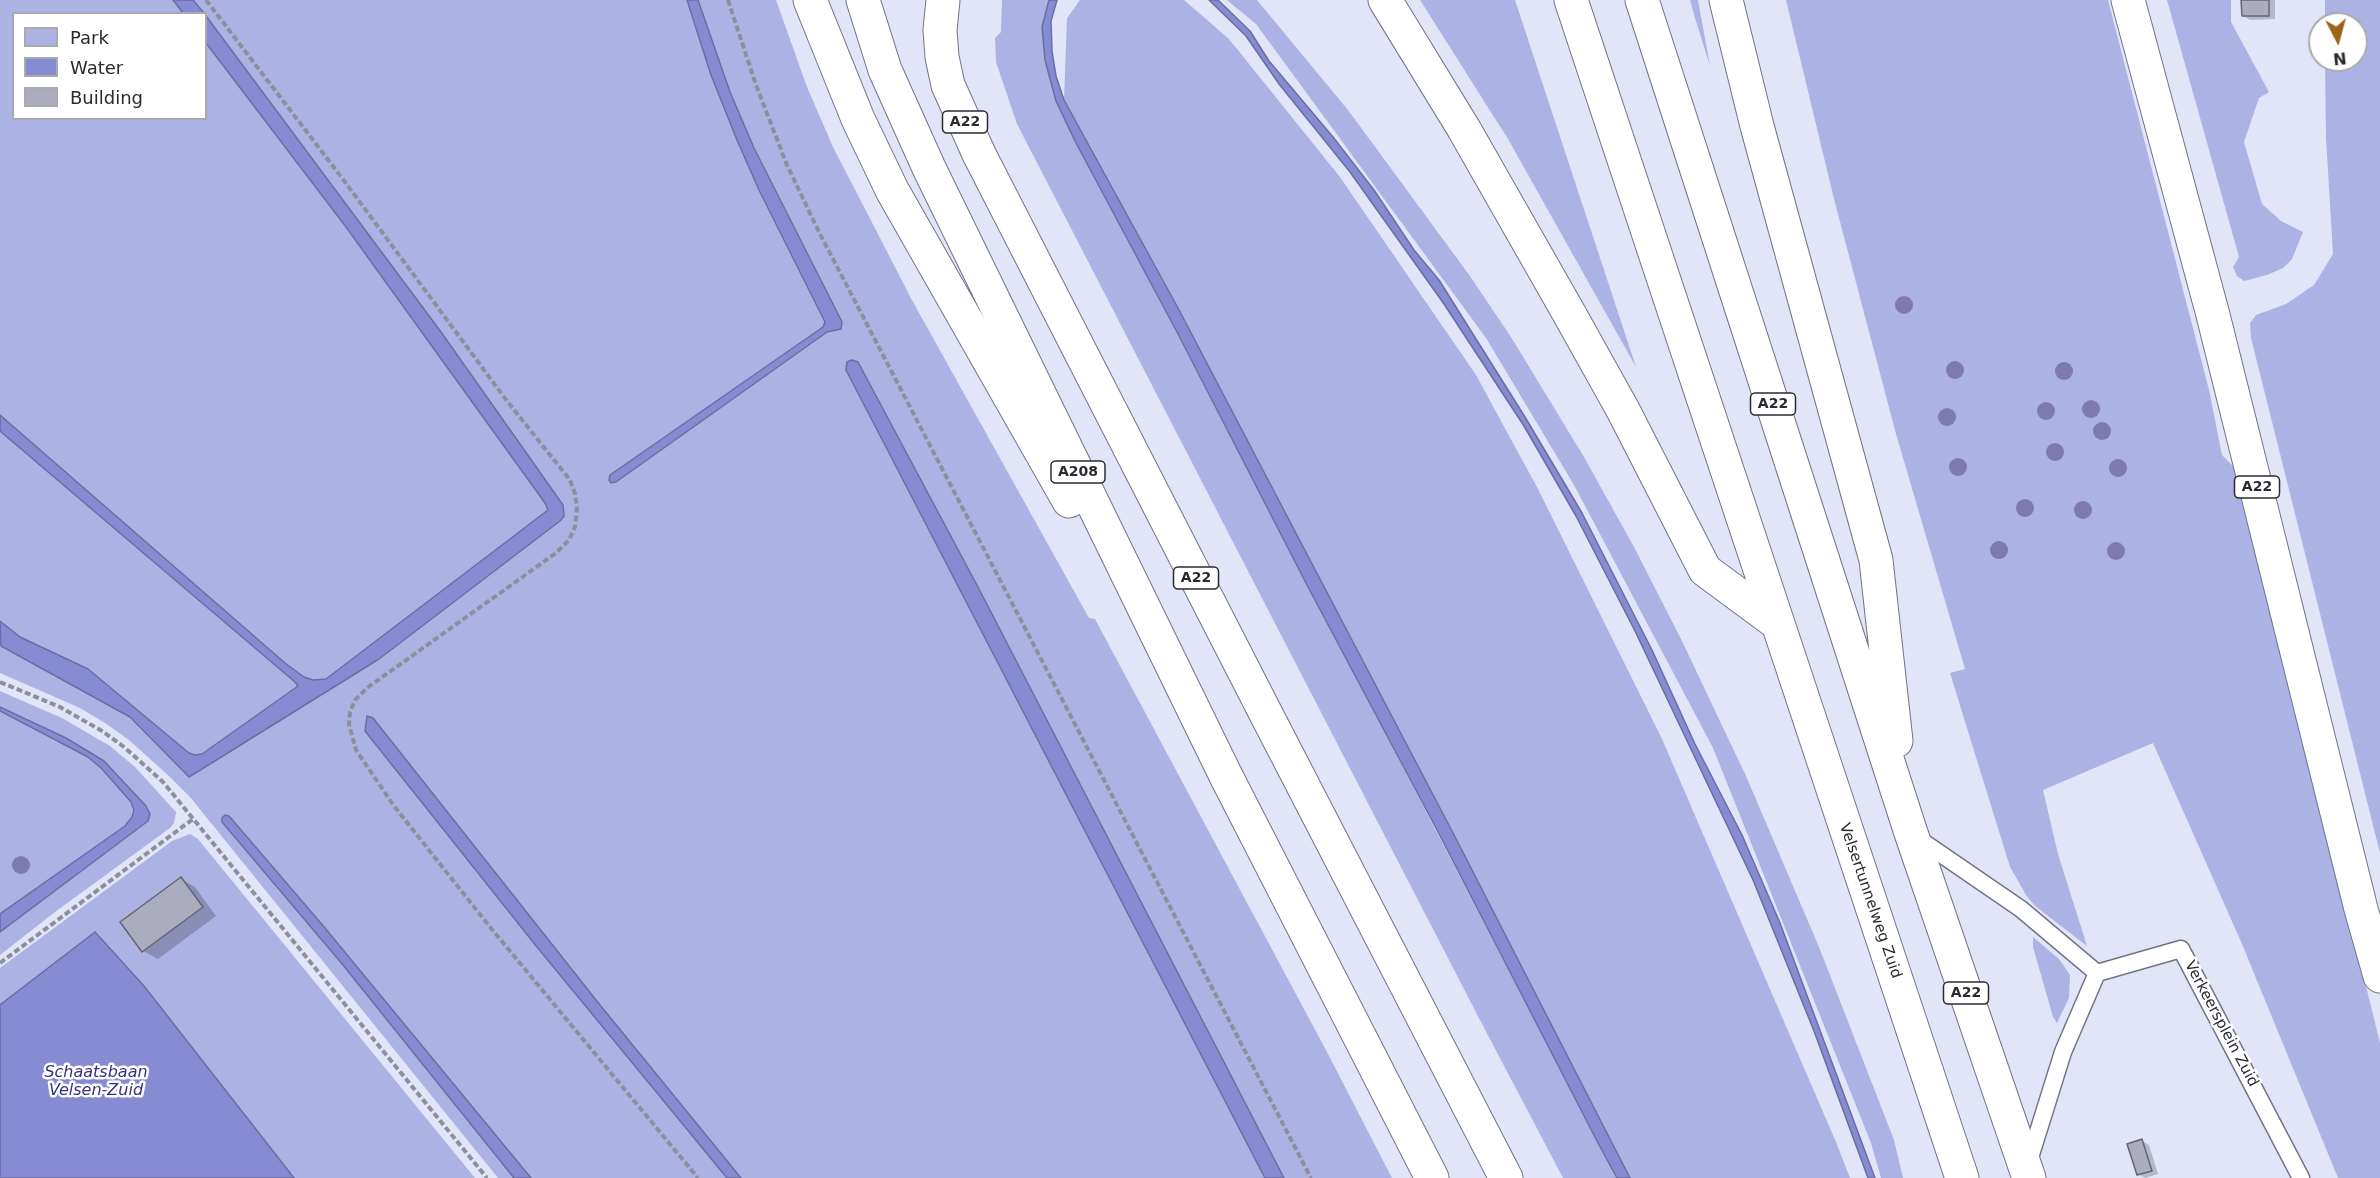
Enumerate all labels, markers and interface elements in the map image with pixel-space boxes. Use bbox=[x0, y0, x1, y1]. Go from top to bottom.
legend bbox=[12, 12, 207, 120]
north arrow bbox=[2308, 12, 2368, 72]
text: Park bbox=[70, 27, 109, 48]
text: N bbox=[2332, 48, 2347, 69]
text: Water bbox=[70, 57, 123, 78]
text: Building bbox=[70, 87, 143, 108]
road number: A22 bbox=[942, 111, 988, 133]
road number: A22 bbox=[1750, 393, 1796, 415]
road number: A208 bbox=[1051, 461, 1105, 483]
road number: A22 bbox=[2234, 476, 2280, 498]
road number: A22 bbox=[1174, 567, 1218, 589]
street label: Velsertunnelweg Zuid bbox=[1835, 821, 1905, 981]
street label: Verkeersplein Zuid bbox=[2180, 958, 2262, 1090]
road number: A22 bbox=[1944, 982, 1988, 1004]
water label: Schaatsbaan Velsen-Zuid bbox=[44, 1063, 148, 1101]

